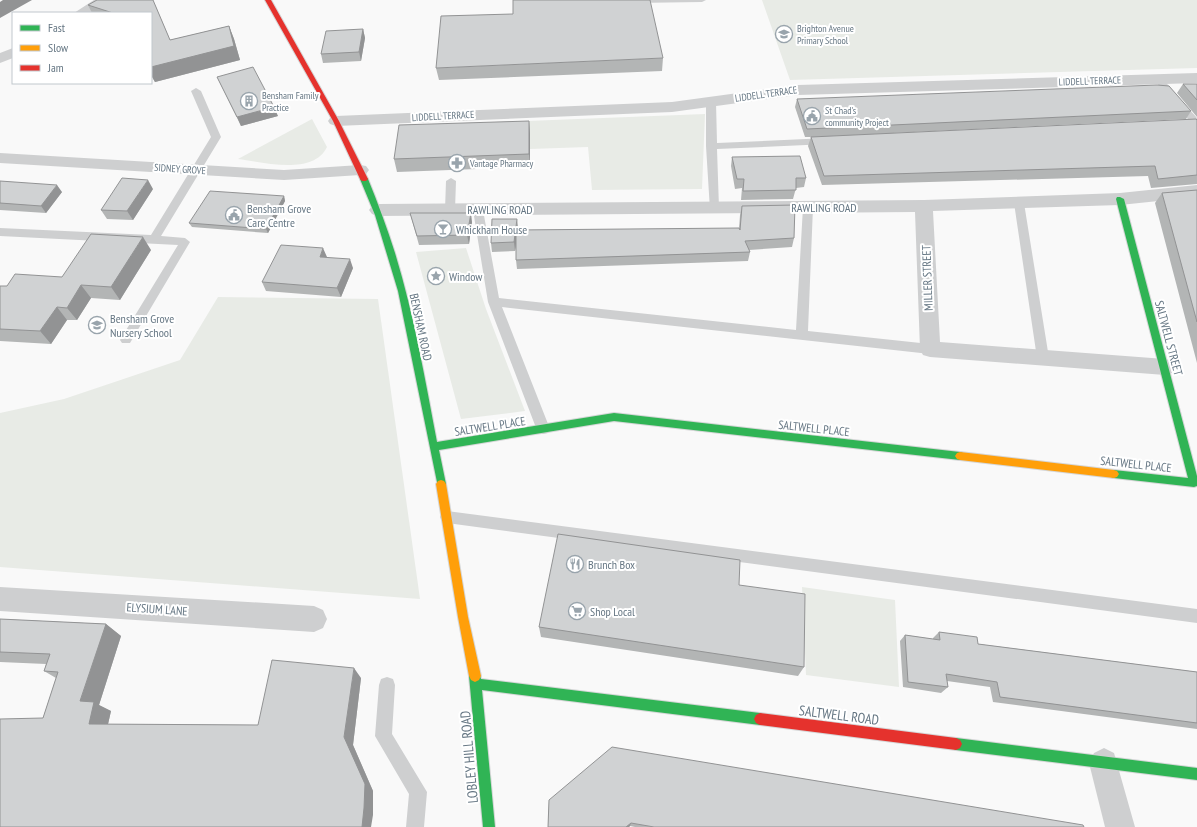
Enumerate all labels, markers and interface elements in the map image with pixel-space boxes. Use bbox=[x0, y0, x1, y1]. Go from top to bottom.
legend bbox=[12, 12, 152, 84]
text: Fast bbox=[48, 20, 66, 35]
place label: Brighton Avenue Primary School bbox=[797, 22, 854, 47]
school or university icon: Brighton Avenue Primary School bbox=[774, 24, 794, 44]
text: Slow bbox=[48, 40, 69, 55]
text: Jam bbox=[47, 60, 64, 75]
street label: LIDDELL TERRACE bbox=[1058, 73, 1122, 89]
street label: LIDDELL TERRACE bbox=[734, 83, 798, 105]
place label: Bensham Family Practice bbox=[262, 89, 319, 114]
building icon: Bensham Family Practice bbox=[239, 91, 259, 111]
place label: St Chad's community Project bbox=[825, 104, 889, 129]
public building icon: St Chad's community Project bbox=[802, 106, 822, 126]
street label: LIDDELL TERRACE bbox=[411, 108, 475, 124]
pharmacy icon: Vantage Pharmacy bbox=[447, 153, 467, 173]
place label: Vantage Pharmacy bbox=[469, 157, 534, 170]
street label: SIDNEY GROVE bbox=[154, 161, 206, 177]
street label: RAWLING ROAD bbox=[791, 200, 857, 215]
place label: Bensham Grove Care Centre bbox=[247, 201, 311, 230]
street label: RAWLING ROAD bbox=[467, 202, 533, 217]
public building icon: Bensham Grove Care Centre bbox=[224, 205, 244, 225]
bar icon: Whickham House bbox=[433, 219, 453, 239]
place label: Whickham House bbox=[456, 222, 527, 237]
street label: MILLER STREET bbox=[918, 244, 936, 311]
place icon: Window bbox=[426, 266, 446, 286]
place label: Window bbox=[449, 269, 483, 284]
street label: BENSHAM ROAD bbox=[407, 292, 435, 362]
street label: SALTWELL STREET bbox=[1152, 299, 1186, 378]
place label: Bensham Grove Nursery School bbox=[110, 311, 174, 340]
school or university icon: Bensham Grove Nursery School bbox=[87, 315, 107, 335]
street label: SALTWELL PLACE bbox=[453, 413, 527, 439]
street label: SALTWELL PLACE bbox=[778, 417, 850, 439]
street label: SALTWELL PLACE bbox=[1100, 453, 1172, 475]
restaurant icon: Brunch Box bbox=[565, 554, 585, 574]
place label: Brunch Box bbox=[588, 557, 635, 572]
street label: ELYSIUM LANE bbox=[126, 599, 188, 619]
supermarket icon: Shop Local bbox=[567, 601, 587, 621]
place label: Shop Local bbox=[590, 604, 635, 619]
street label: SALTWELL ROAD bbox=[798, 701, 880, 729]
street label: LOBLEY HILL ROAD bbox=[456, 710, 482, 804]

